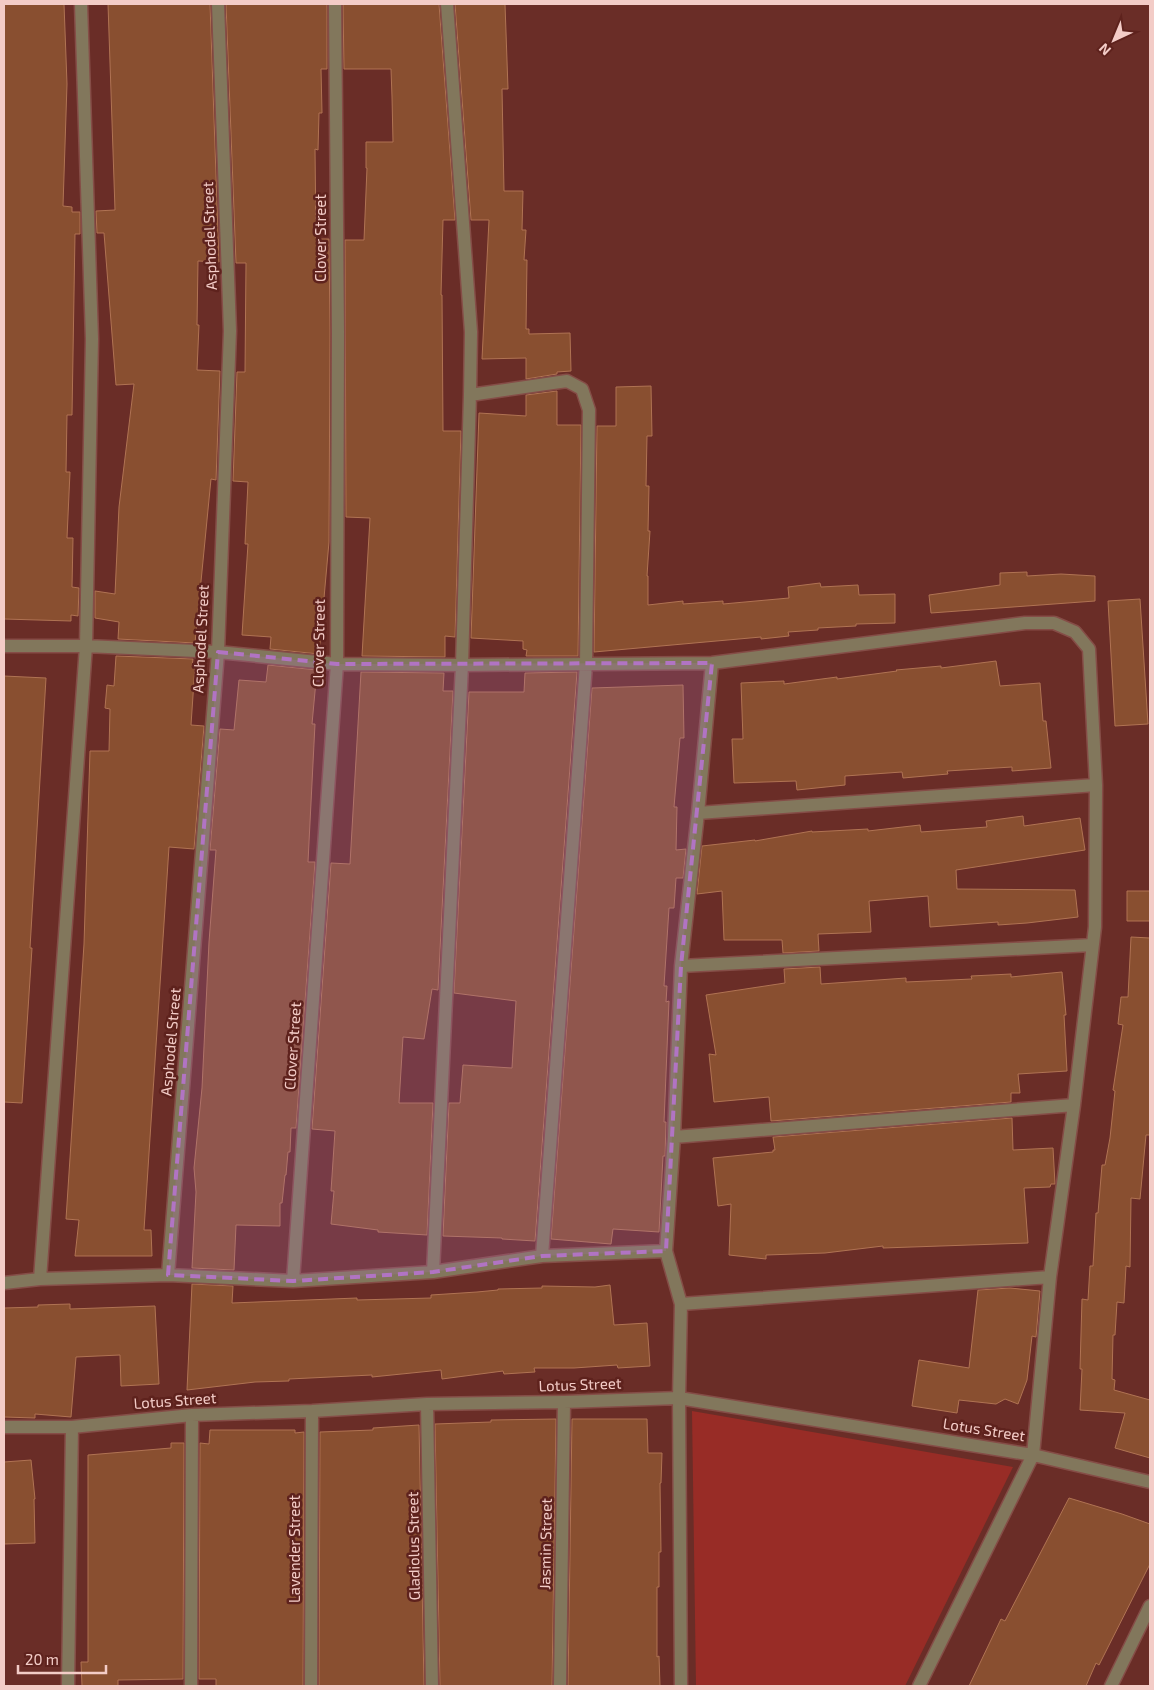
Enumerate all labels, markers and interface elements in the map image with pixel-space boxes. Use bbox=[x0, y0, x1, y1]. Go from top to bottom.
north arrow bbox=[1089, 15, 1139, 65]
text: N bbox=[1095, 40, 1114, 59]
street label: Asphodel Street bbox=[198, 181, 220, 291]
street label: Clover Street bbox=[311, 194, 329, 282]
street label: Asphodel Street bbox=[188, 584, 212, 694]
street label: Clover Street bbox=[308, 599, 328, 687]
street label: Asphodel Street bbox=[156, 987, 184, 1097]
street label: Clover Street bbox=[280, 1001, 304, 1090]
street label: Lotus Street bbox=[538, 1374, 622, 1394]
street label: Lotus Street bbox=[133, 1388, 217, 1412]
street label: Lotus Street bbox=[942, 1414, 1027, 1444]
street label: Gladiolus Street bbox=[403, 1491, 423, 1600]
street label: Lavender Street bbox=[285, 1495, 303, 1603]
street label: Jasmin Street bbox=[535, 1498, 555, 1590]
scale bar bbox=[18, 1642, 105, 1674]
text: 20 m bbox=[25, 1650, 59, 1668]

